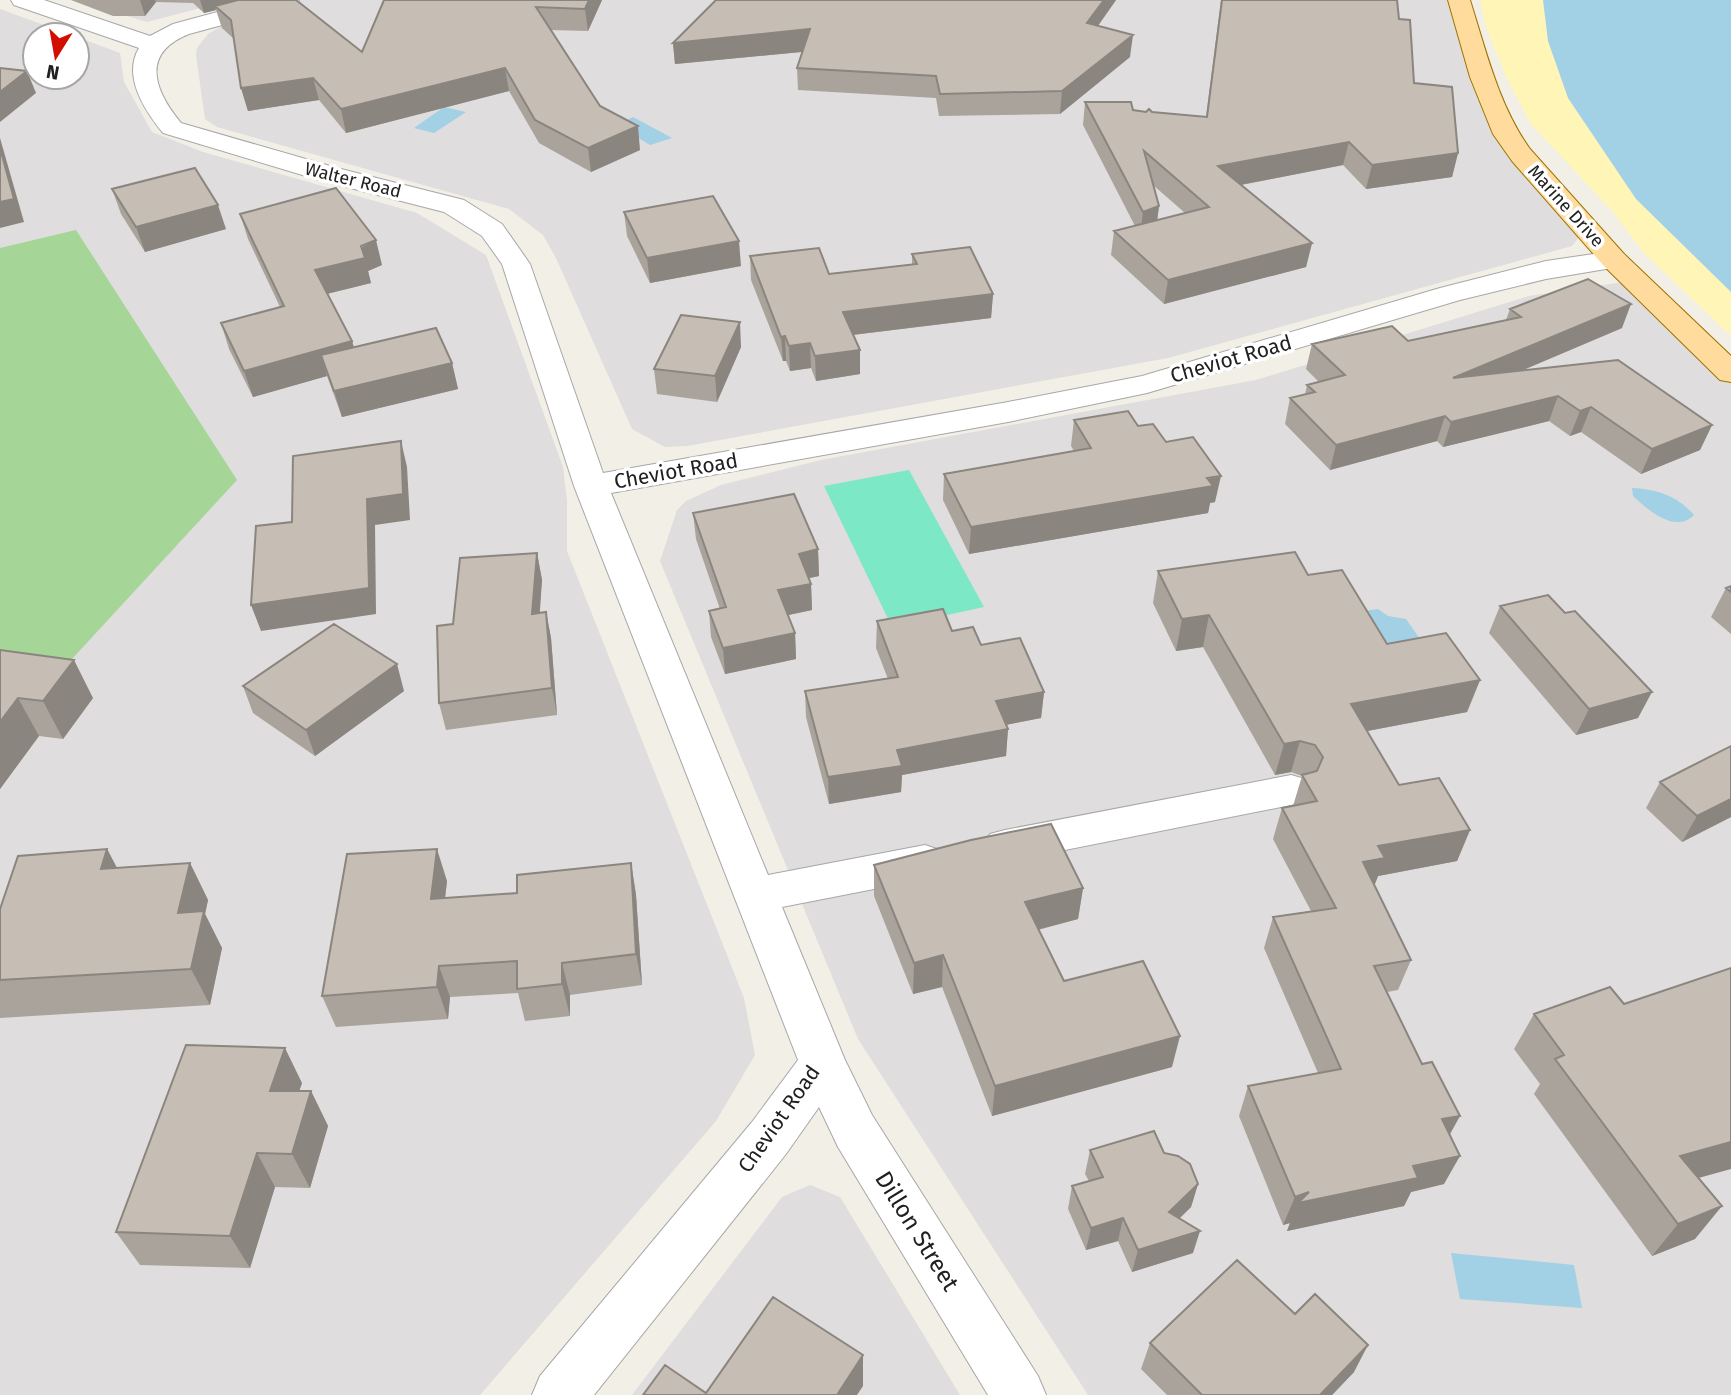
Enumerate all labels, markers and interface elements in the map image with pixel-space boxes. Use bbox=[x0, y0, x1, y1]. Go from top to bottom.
north arrow bbox=[21, 21, 91, 91]
text: N bbox=[44, 60, 61, 85]
street label: Walter Road bbox=[303, 157, 403, 203]
street label: Marine Drive bbox=[1523, 160, 1609, 252]
street label: Cheviot Road bbox=[1167, 329, 1295, 389]
street label: Cheviot Road bbox=[612, 447, 740, 495]
street label: Cheviot Road bbox=[732, 1060, 826, 1178]
street label: Dillon Street bbox=[869, 1166, 965, 1296]

